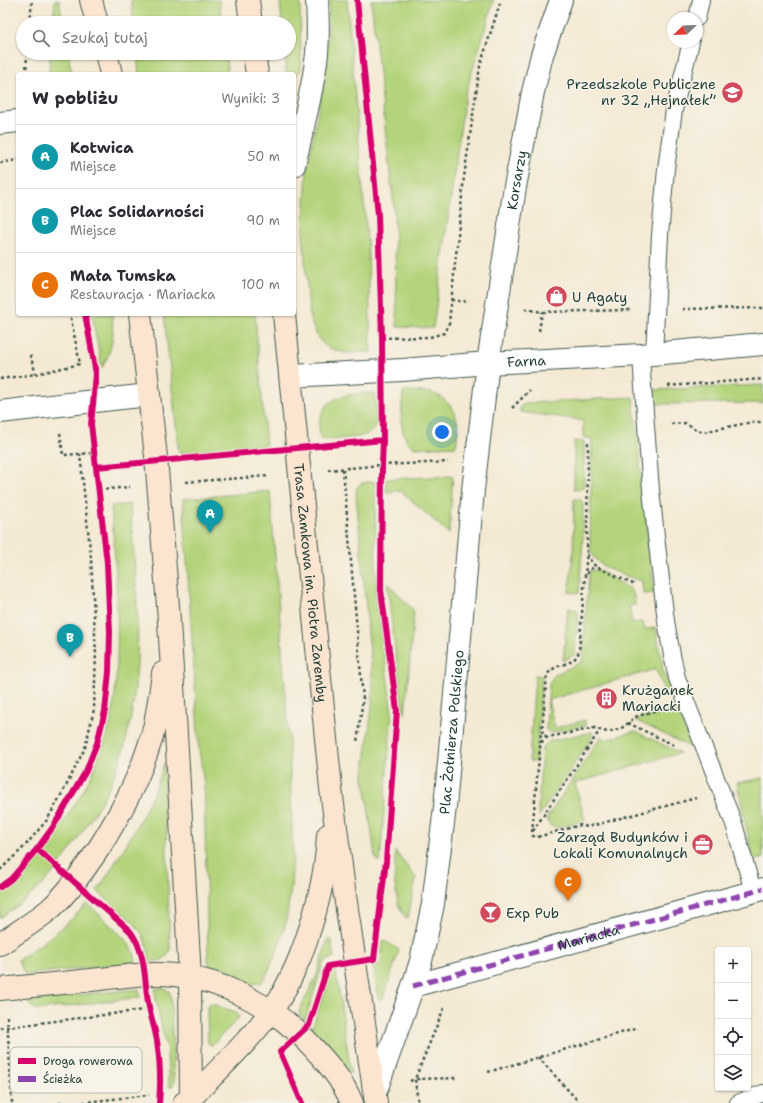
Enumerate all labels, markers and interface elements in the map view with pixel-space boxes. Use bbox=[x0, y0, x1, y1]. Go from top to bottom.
north arrow bbox=[667, 12, 703, 48]
search box bbox=[16, 16, 296, 60]
icon: search bbox=[30, 27, 52, 49]
text: Szukaj tutaj bbox=[62, 28, 148, 48]
place label: Przedszkole Publiczne nr 32 „Hejnałek” bbox=[567, 75, 716, 109]
school or university icon: Przedszkole Publiczne nr 32 „Hejnałek” bbox=[719, 79, 745, 105]
text: W pobliżu bbox=[32, 87, 118, 109]
text: Wyniki: 3 bbox=[221, 90, 280, 107]
text: Kotwica bbox=[70, 138, 133, 158]
text: A bbox=[40, 148, 50, 165]
text: 50 m bbox=[247, 148, 280, 165]
street label: Korsarzy bbox=[503, 149, 531, 211]
text: Miejsce bbox=[70, 158, 116, 175]
text: Plac Solidarności bbox=[70, 202, 204, 222]
text: B bbox=[41, 212, 49, 229]
text: 90 m bbox=[246, 212, 280, 229]
text: Miejsce bbox=[70, 222, 116, 239]
text: Mała Tumska bbox=[70, 266, 176, 286]
text: C bbox=[41, 276, 49, 293]
text: 100 m bbox=[241, 276, 280, 293]
shop icon: U Agaty bbox=[543, 284, 569, 310]
text: Restauracja · Mariacka bbox=[70, 286, 215, 303]
place label: U Agaty bbox=[572, 288, 627, 306]
street label: Farna bbox=[507, 351, 547, 371]
your location bbox=[432, 422, 452, 442]
street label: Trasa Zamkowa im. Piotra Zaremby bbox=[290, 462, 331, 703]
pin: A bbox=[197, 500, 223, 533]
pin: B bbox=[57, 624, 83, 657]
street label: Plac Żołnierza Polskiego bbox=[435, 649, 468, 815]
place label: Krużganek Mariacki bbox=[622, 681, 694, 715]
building icon: Krużganek Mariacki bbox=[594, 685, 620, 711]
place label: Zarząd Budynków i Lokali Komunalnych bbox=[553, 828, 688, 862]
office icon: Zarząd Budynków i Lokali Komunalnych bbox=[690, 832, 716, 858]
pin: C bbox=[555, 868, 581, 901]
bar icon: Exp Pub bbox=[478, 900, 504, 926]
place label: Exp Pub bbox=[506, 904, 559, 922]
street label: Mariacka bbox=[555, 920, 622, 955]
map controls bbox=[715, 947, 751, 1091]
button: + bbox=[715, 947, 751, 983]
button: − bbox=[715, 983, 751, 1019]
button: locate bbox=[715, 1019, 751, 1055]
legend bbox=[10, 1047, 142, 1093]
text: Droga rowerowa bbox=[43, 1054, 133, 1069]
button: layers bbox=[715, 1055, 751, 1091]
text: Ścieżka bbox=[43, 1071, 82, 1087]

